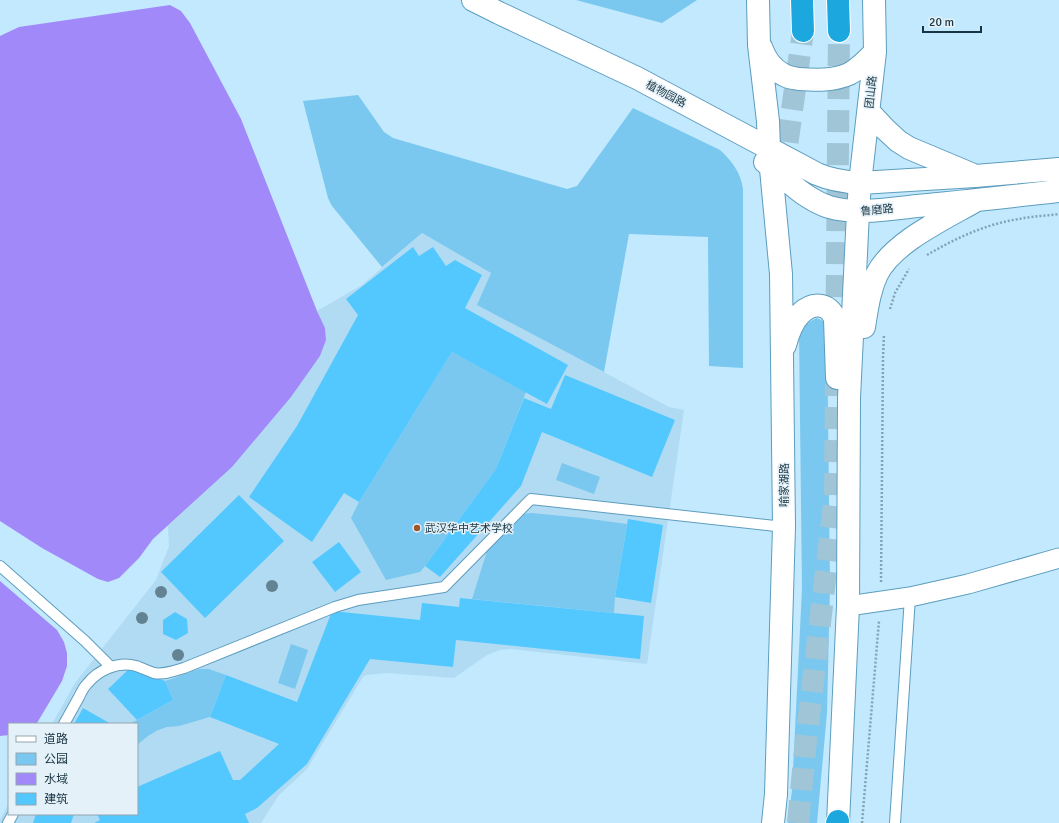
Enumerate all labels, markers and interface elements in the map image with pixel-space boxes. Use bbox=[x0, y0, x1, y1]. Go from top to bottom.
scale bar bbox=[923, 8, 981, 34]
text: 20 m bbox=[929, 15, 954, 30]
street label: 团山路 bbox=[863, 75, 879, 109]
street label: 植物园路 bbox=[644, 78, 688, 110]
street label: 鲁磨路 bbox=[860, 202, 894, 218]
street label: 喻家湖路 bbox=[778, 463, 791, 507]
place label: 武汉华中艺术学校 bbox=[425, 522, 513, 535]
marker: 武汉华中艺术学校 bbox=[412, 523, 422, 533]
legend bbox=[8, 723, 138, 815]
text: 道路 bbox=[44, 732, 68, 747]
text: 公园 bbox=[44, 752, 68, 767]
text: 水域 bbox=[44, 772, 68, 787]
text: 建筑 bbox=[44, 792, 68, 807]

